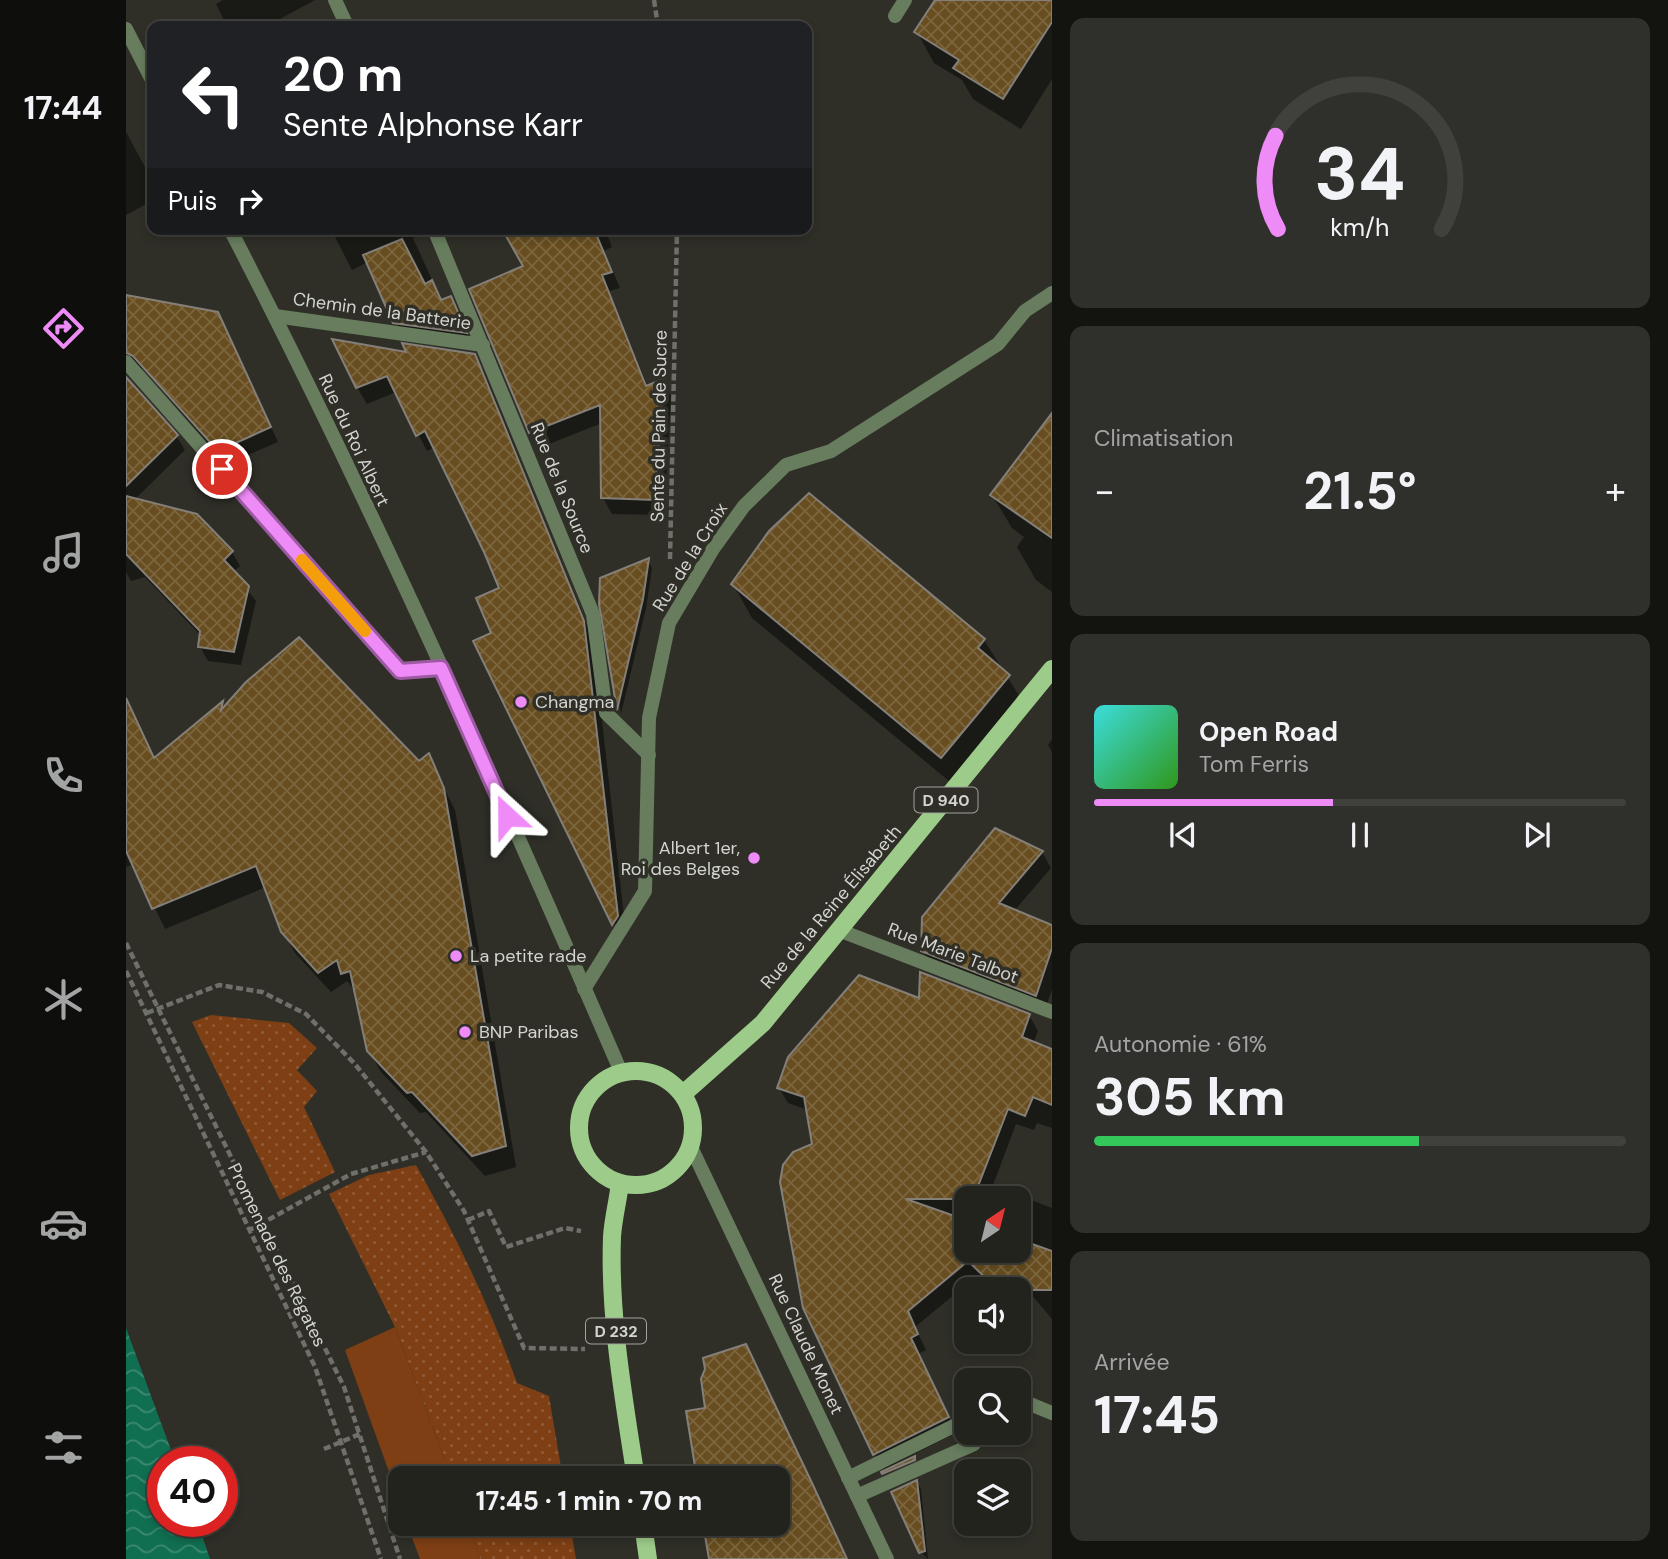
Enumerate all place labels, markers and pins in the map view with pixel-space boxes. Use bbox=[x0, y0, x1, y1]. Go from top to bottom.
pin bbox=[192, 439, 252, 499]
place label: Changma bbox=[535, 690, 614, 714]
marker: Changma bbox=[513, 694, 529, 710]
place label: Albert 1er, Roi des Belges bbox=[621, 836, 740, 881]
marker: Albert 1er, Roi des Belges bbox=[746, 850, 762, 866]
place label: La petite rade bbox=[470, 944, 586, 968]
marker: La petite rade bbox=[448, 948, 464, 964]
place label: BNP Paribas bbox=[479, 1020, 578, 1044]
marker: BNP Paribas bbox=[457, 1024, 473, 1040]

